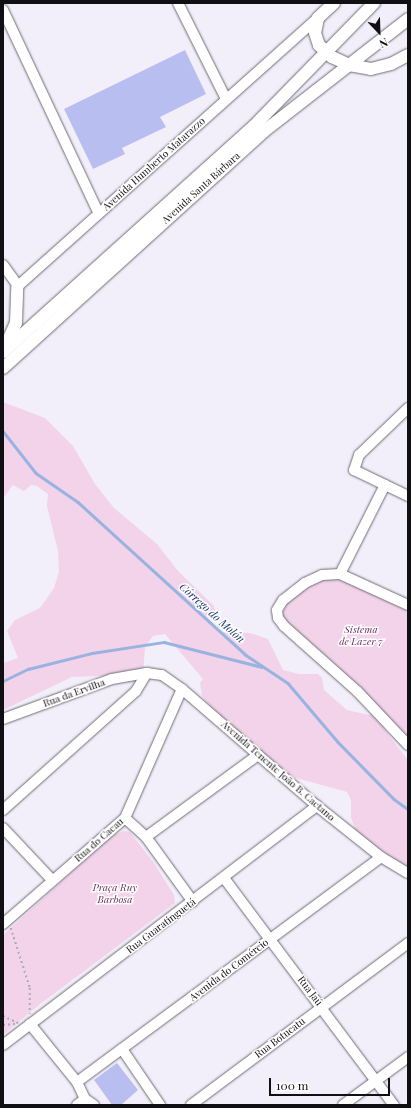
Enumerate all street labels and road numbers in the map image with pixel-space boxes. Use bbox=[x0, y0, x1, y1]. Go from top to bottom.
street label: Avenida Humberto Matarazzo bbox=[100, 115, 208, 213]
street label: Avenida Santa Bárbara bbox=[159, 150, 243, 226]
street label: Rua da Ervilha bbox=[41, 676, 107, 710]
street label: Avenida Tenente João B. Caetano bbox=[219, 718, 337, 824]
street label: Rua do Cacau bbox=[72, 815, 126, 865]
street label: Rua Guaratinguetá bbox=[124, 896, 198, 956]
street label: Avenida do Comércio bbox=[187, 936, 271, 1004]
street label: Rua Jaú bbox=[295, 974, 325, 1008]
street label: Rua Botucatu bbox=[252, 1015, 308, 1061]

